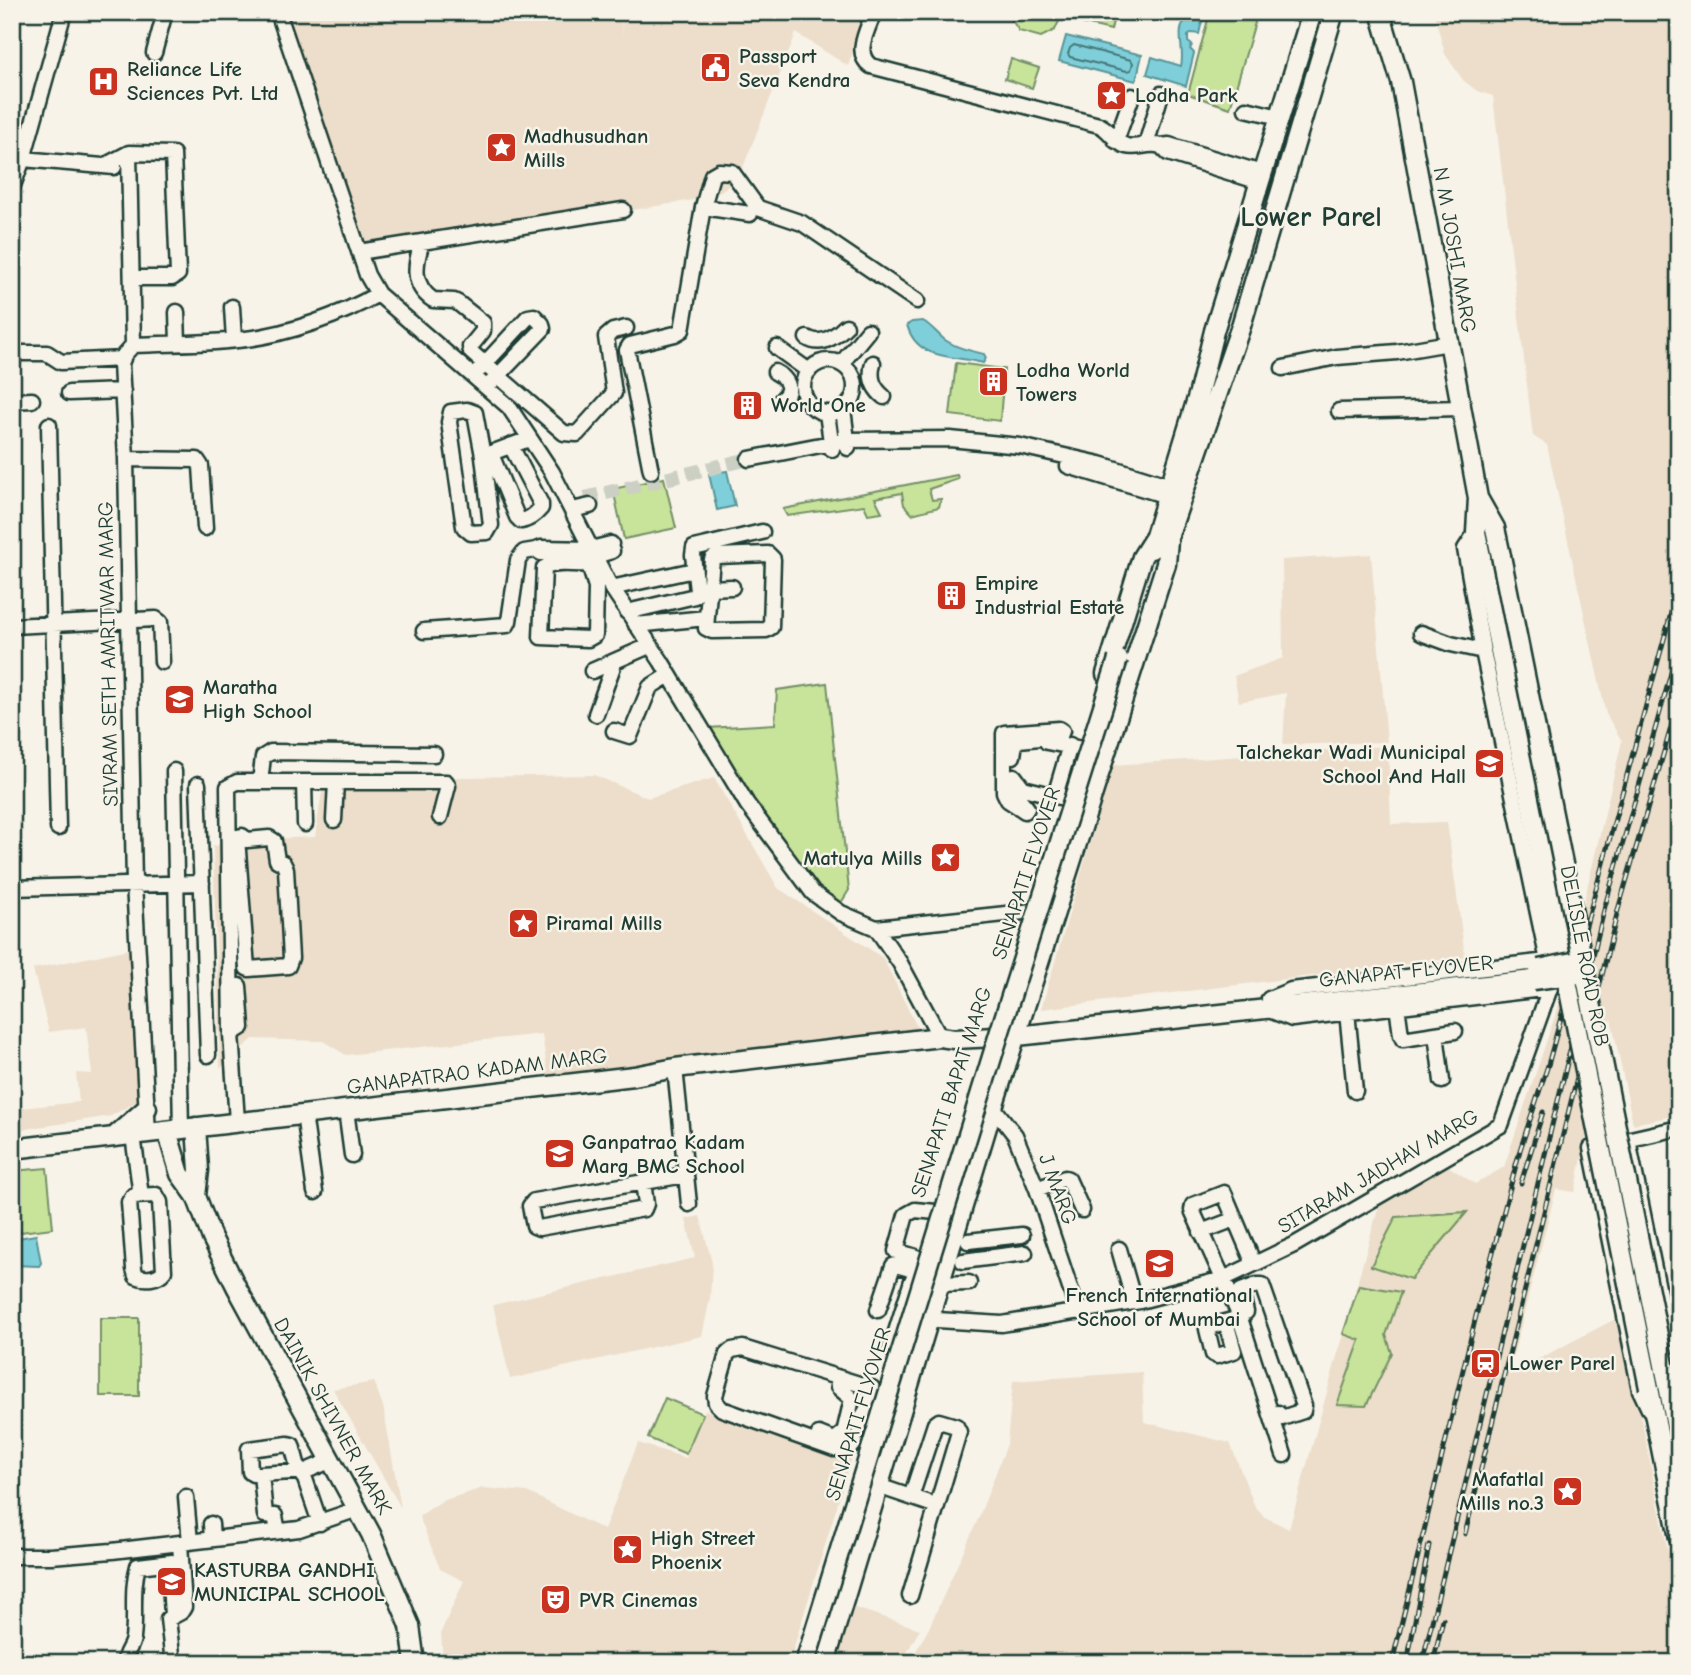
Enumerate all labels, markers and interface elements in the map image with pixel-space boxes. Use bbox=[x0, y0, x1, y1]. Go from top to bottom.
place label: Passport Seva Kendra bbox=[739, 44, 851, 92]
public building icon: Passport Seva Kendra bbox=[699, 51, 733, 85]
place label: Reliance Life Sciences Pvt. Ltd bbox=[127, 57, 279, 105]
hospital icon: Reliance Life Sciences Pvt. Ltd bbox=[87, 64, 121, 98]
place icon: Lodha Park bbox=[1095, 78, 1129, 112]
place label: Lodha Park bbox=[1135, 83, 1239, 107]
place label: Madhusudhan Mills bbox=[524, 124, 648, 172]
place icon: Madhusudhan Mills bbox=[484, 131, 518, 165]
street label: N M JOSHI MARG bbox=[1429, 165, 1481, 335]
district label: Lower Parel bbox=[1240, 201, 1382, 233]
place label: Lodha World Towers bbox=[1016, 358, 1130, 406]
building icon: Lodha World Towers bbox=[976, 365, 1010, 399]
building icon: World One bbox=[731, 388, 765, 422]
place label: World One bbox=[771, 393, 866, 417]
street label: SIVRAM SETH AMRITWAR MARG bbox=[93, 501, 123, 807]
place label: Empire Industrial Estate bbox=[975, 571, 1124, 619]
building icon: Empire Industrial Estate bbox=[935, 578, 969, 612]
place label: Maratha High School bbox=[203, 675, 312, 723]
school or university icon: Maratha High School bbox=[163, 682, 197, 716]
place label: Talchekar Wadi Municipal School And Hall bbox=[1236, 740, 1466, 788]
school or university icon: Talchekar Wadi Municipal School And Hall bbox=[1472, 747, 1506, 781]
street label: SENAPATI FLYOVER bbox=[987, 784, 1065, 962]
place icon: Matulya Mills bbox=[928, 841, 962, 875]
place label: Matulya Mills bbox=[803, 846, 922, 870]
street label: DELISLE ROAD ROB bbox=[1556, 863, 1614, 1049]
place icon: Piramal Mills bbox=[506, 906, 540, 940]
place label: Piramal Mills bbox=[546, 911, 662, 935]
street label: GANAPAT FLYOVER bbox=[1318, 950, 1494, 992]
street label: SENAPATI BAPAT MARG bbox=[906, 984, 996, 1200]
street label: GANAPATRAO KADAM MARG bbox=[345, 1043, 609, 1099]
street label: SITARAM JADHAV MARG bbox=[1273, 1104, 1483, 1238]
place label: Ganpatrao Kadam Marg BMC School bbox=[582, 1130, 745, 1178]
school or university icon: Ganpatrao Kadam Marg BMC School bbox=[542, 1137, 576, 1171]
street label: J MARG bbox=[1034, 1150, 1082, 1228]
school or university icon: French International School of Mumbai bbox=[1142, 1246, 1176, 1280]
place label: French International School of Mumbai bbox=[1065, 1283, 1253, 1331]
street label: DAINIK SHIVNER MARK bbox=[269, 1314, 397, 1519]
street label: SENAPATI FLYOVER bbox=[820, 1324, 896, 1504]
station icon: Lower Parel bbox=[1469, 1346, 1503, 1380]
place label: Lower Parel bbox=[1509, 1351, 1615, 1375]
place label: Mafatlal Mills no.3 bbox=[1459, 1467, 1544, 1515]
place icon: Mafatlal Mills no.3 bbox=[1550, 1474, 1584, 1508]
place label: High Street Phoenix bbox=[651, 1526, 756, 1574]
place icon: High Street Phoenix bbox=[611, 1533, 645, 1567]
place label: KASTURBA GANDHI MUNICIPAL SCHOOL bbox=[194, 1558, 385, 1606]
school or university icon: KASTURBA GANDHI MUNICIPAL SCHOOL bbox=[154, 1565, 188, 1599]
theatre icon: PVR Cinemas bbox=[539, 1583, 573, 1617]
place label: PVR Cinemas bbox=[579, 1588, 697, 1612]

